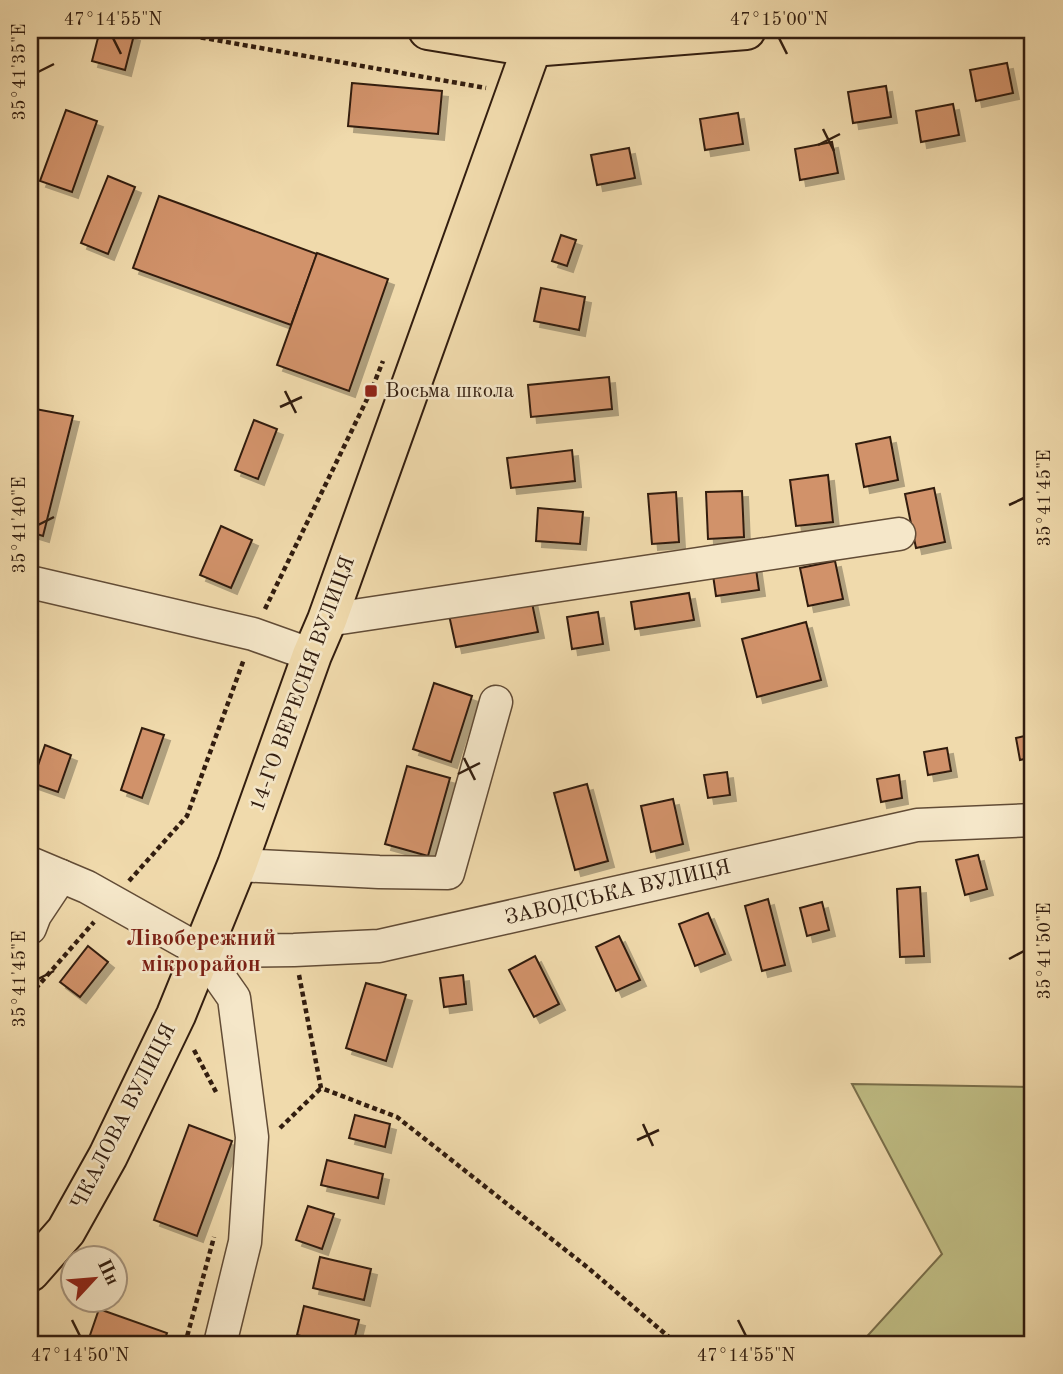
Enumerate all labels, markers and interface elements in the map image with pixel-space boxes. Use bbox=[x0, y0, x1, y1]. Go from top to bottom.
text: 47°14'55"N bbox=[64, 11, 162, 29]
text: 47°15'00"N bbox=[730, 11, 828, 29]
text: 35°41'35"E bbox=[11, 24, 29, 120]
place label: Восьма школа bbox=[385, 381, 514, 402]
marker: Восьма школа bbox=[363, 383, 379, 399]
text: 35°41'45"E bbox=[1036, 450, 1054, 546]
text: 35°41'40"E bbox=[11, 477, 29, 573]
street label: 14-ГО ВЕРЕСНЯ ВУЛИЦЯ bbox=[247, 554, 359, 814]
street label: ЗАВОДСЬКА ВУЛИЦЯ bbox=[503, 857, 733, 929]
text: 35°41'50"E bbox=[1036, 903, 1054, 999]
district label: Лівобережний мікрорайон bbox=[126, 927, 276, 976]
text: 35°41'45"E bbox=[11, 931, 29, 1027]
street label: ЧКАЛОВА ВУЛИЦЯ bbox=[68, 1021, 180, 1213]
north arrow bbox=[60, 1244, 130, 1314]
text: Пн bbox=[93, 1257, 121, 1289]
text: 47°14'50"N bbox=[31, 1347, 129, 1365]
text: 47°14'55"N bbox=[697, 1347, 795, 1365]

